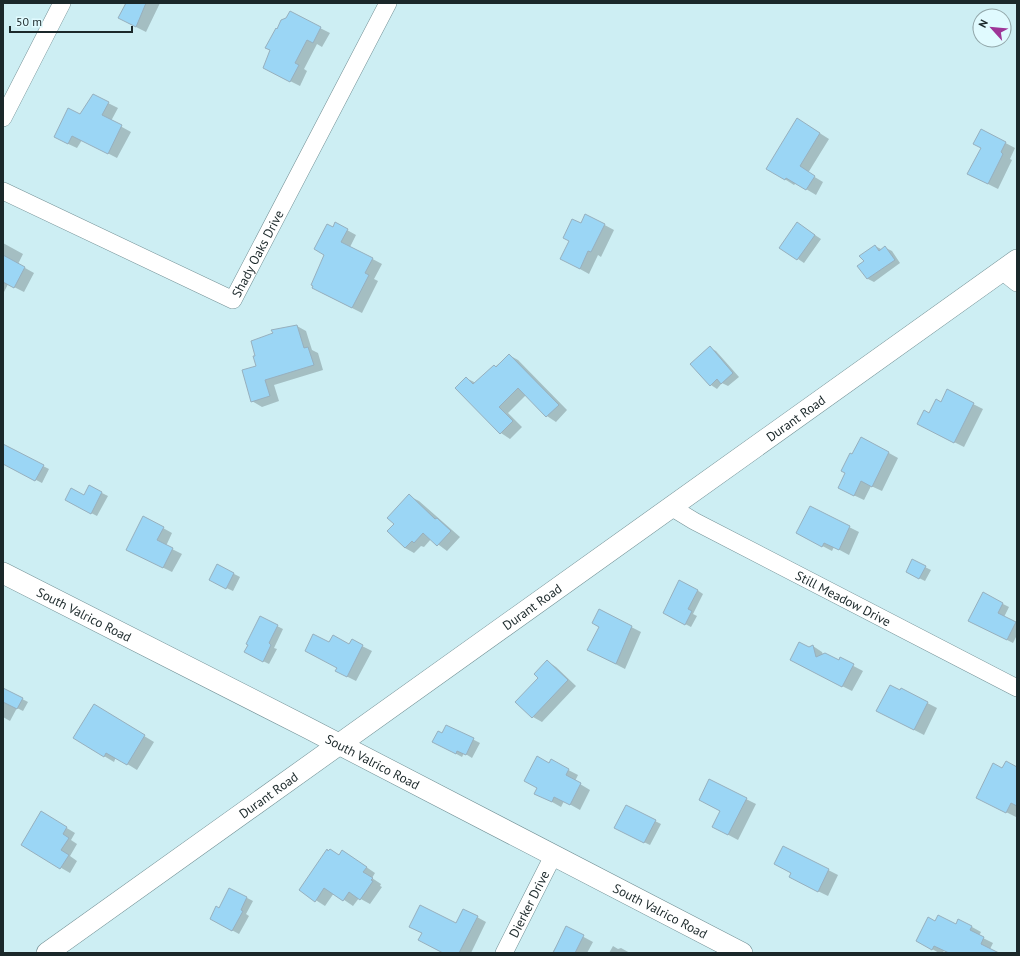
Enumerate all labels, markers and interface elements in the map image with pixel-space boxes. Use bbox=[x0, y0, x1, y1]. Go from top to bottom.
scale bar bbox=[10, 8, 132, 34]
north arrow bbox=[972, 8, 1012, 48]
text: 50 m bbox=[16, 14, 42, 29]
text: N bbox=[975, 17, 991, 30]
street label: Shady Oaks Drive bbox=[227, 207, 287, 300]
street label: Durant Road bbox=[763, 391, 829, 445]
street label: Still Meadow Drive bbox=[793, 567, 894, 630]
street label: Durant Road bbox=[499, 580, 565, 634]
street label: South Valrico Road bbox=[34, 583, 134, 645]
street label: South Valrico Road bbox=[323, 730, 423, 793]
street label: Durant Road bbox=[235, 768, 301, 822]
street label: Dierker Drive bbox=[505, 868, 553, 940]
street label: South Valrico Road bbox=[610, 879, 710, 942]

